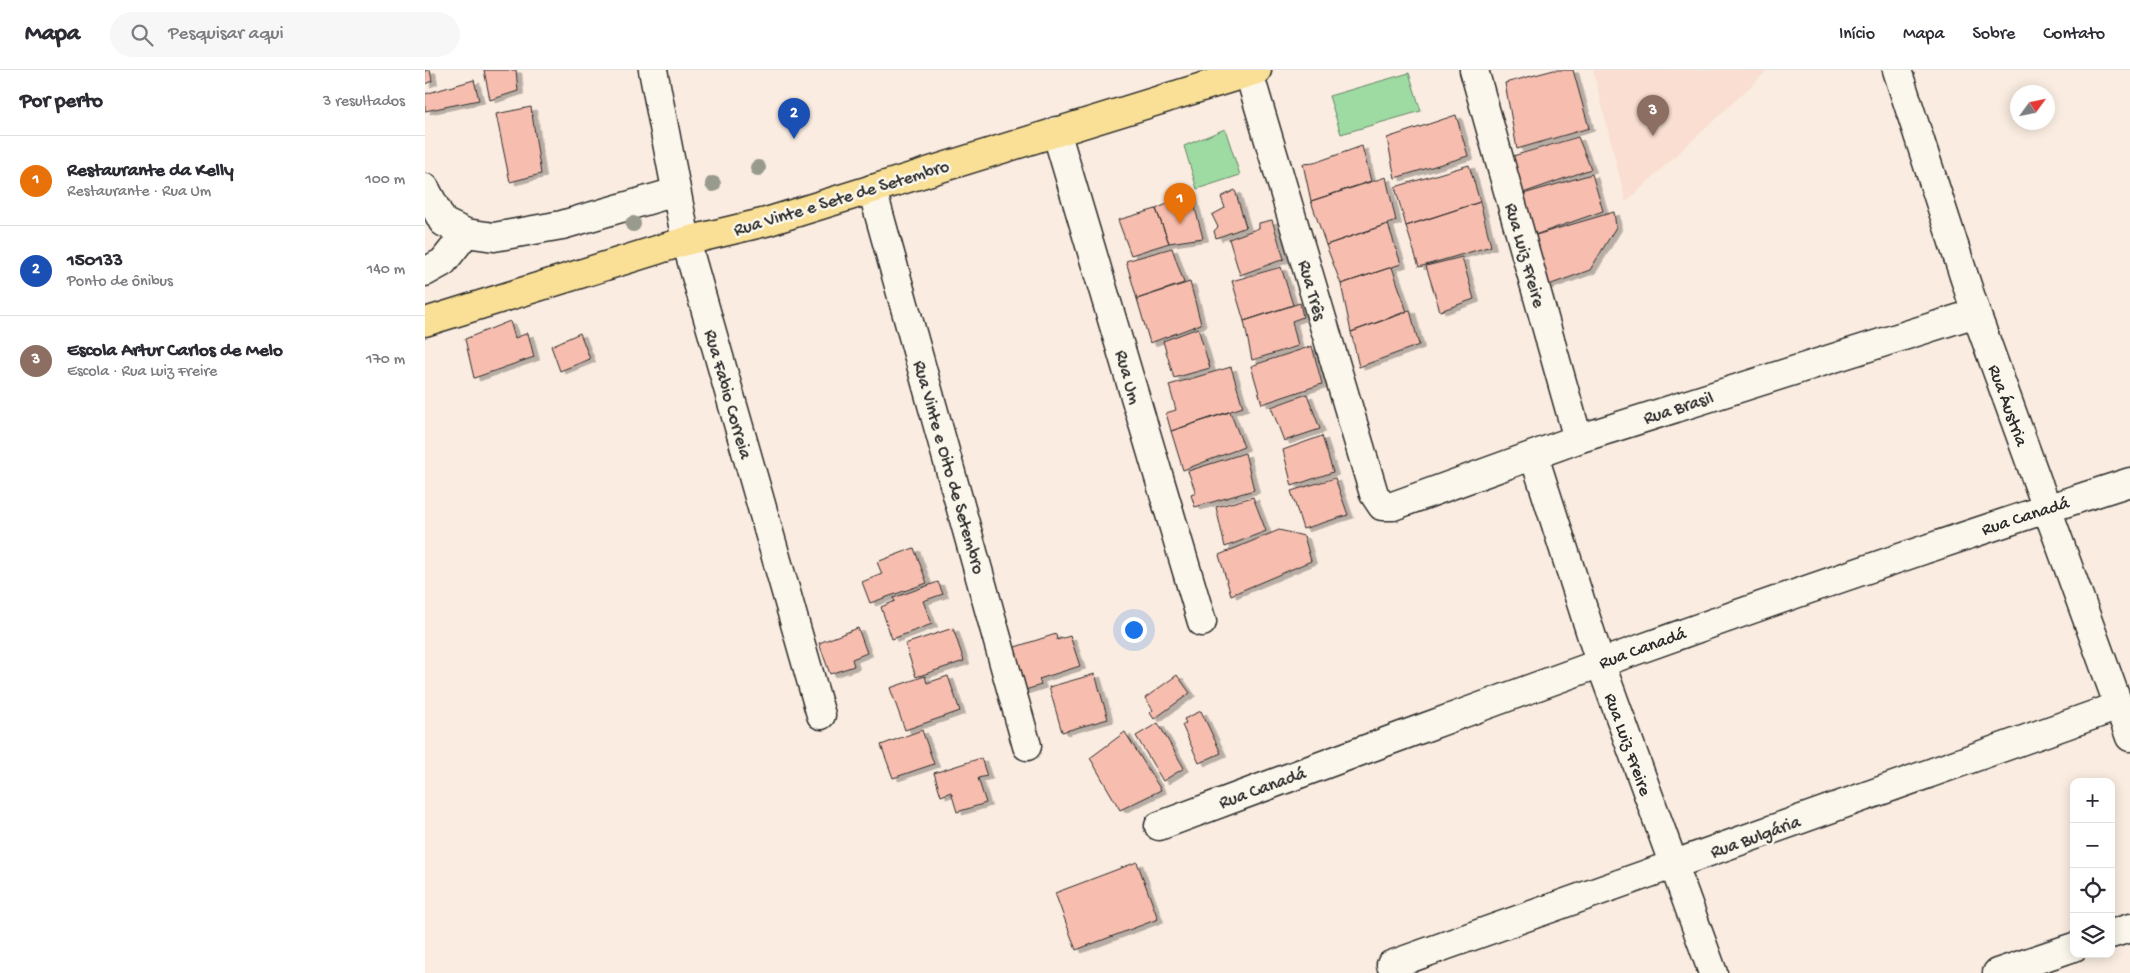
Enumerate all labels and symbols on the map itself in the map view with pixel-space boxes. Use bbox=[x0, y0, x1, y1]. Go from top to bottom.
north arrow bbox=[2010, 85, 2055, 130]
pin: 3 bbox=[1637, 95, 1669, 136]
pin: 2 bbox=[778, 98, 810, 139]
street label: Rua Vinte e Sete de Setembro bbox=[732, 157, 952, 242]
pin: 1 bbox=[1164, 183, 1196, 224]
street label: Rua Luiz Freire bbox=[1499, 201, 1549, 311]
street label: Rua Três bbox=[1292, 258, 1330, 324]
street label: Rua Fabio Correia bbox=[698, 328, 755, 463]
street label: Rua Um bbox=[1109, 348, 1144, 407]
street label: Rua Vinte e Oito de Setembro bbox=[907, 359, 988, 577]
street label: Rua Áustria bbox=[1982, 362, 2032, 451]
street label: Rua Brasil bbox=[1641, 388, 1716, 431]
street label: Rua Canadá bbox=[1979, 493, 2073, 541]
your location bbox=[1121, 617, 1147, 643]
street label: Rua Canadá bbox=[1597, 624, 1690, 675]
street label: Rua Luiz Freire bbox=[1598, 691, 1655, 800]
street label: Rua Canadá bbox=[1217, 764, 1310, 815]
street label: Rua Bulgária bbox=[1708, 812, 1805, 864]

